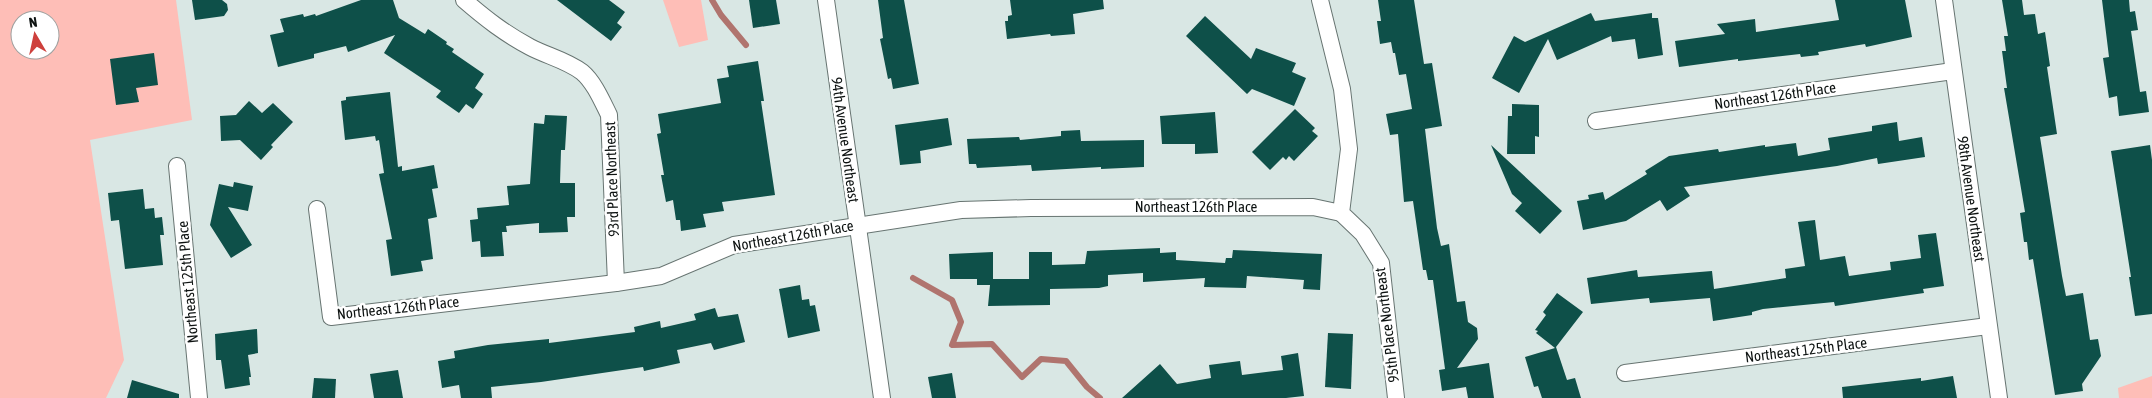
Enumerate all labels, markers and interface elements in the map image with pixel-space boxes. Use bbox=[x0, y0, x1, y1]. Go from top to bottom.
north arrow bbox=[10, 10, 60, 60]
text: N bbox=[28, 14, 38, 31]
street label: 94th Avenue Northeast bbox=[828, 76, 863, 204]
street label: Northeast 126th Place bbox=[1713, 79, 1837, 112]
street label: 93rd Place Northeast bbox=[601, 121, 622, 237]
street label: 98th Avenue Northeast bbox=[1954, 135, 1989, 263]
street label: Northeast 126th Place bbox=[1135, 198, 1258, 215]
street label: Northeast 126th Place bbox=[731, 216, 855, 255]
street label: Northeast 125th Place bbox=[174, 220, 201, 344]
street label: 95th Place Northeast bbox=[1371, 267, 1402, 383]
street label: Northeast 126th Place bbox=[336, 293, 460, 322]
street label: Northeast 125th Place bbox=[1744, 334, 1868, 365]

